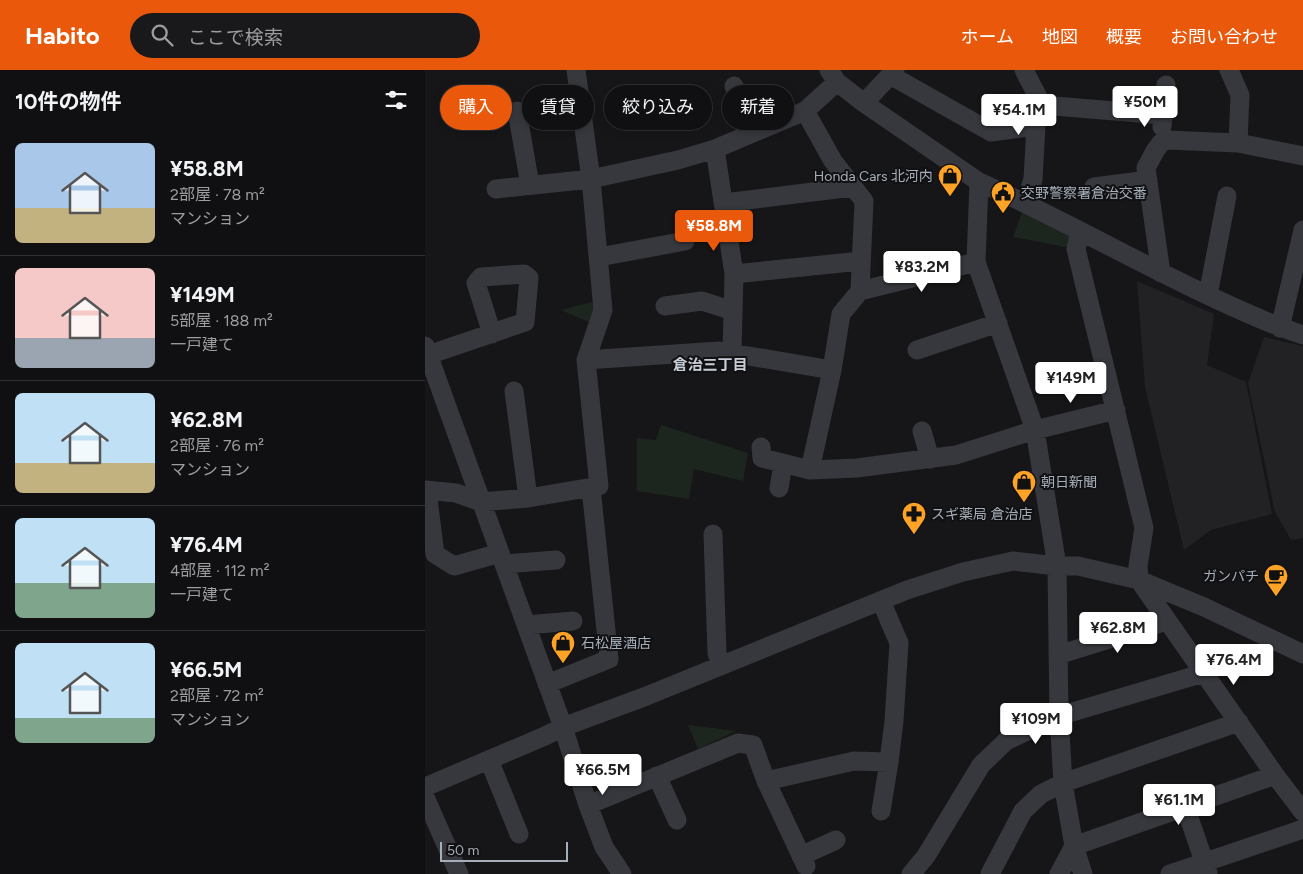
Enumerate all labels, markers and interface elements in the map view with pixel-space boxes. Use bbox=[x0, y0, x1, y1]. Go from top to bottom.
search box bbox=[130, 13, 480, 58]
text: Habito bbox=[25, 21, 100, 50]
icon: search bbox=[148, 21, 176, 49]
text: ここで検索 bbox=[188, 26, 283, 49]
text: ホーム bbox=[961, 26, 1014, 48]
text: 地図 bbox=[1042, 26, 1078, 48]
text: 概要 bbox=[1106, 26, 1142, 48]
text: お問い合わせ bbox=[1170, 26, 1278, 48]
chip: 購入 bbox=[440, 85, 512, 130]
chip: 賃貸 bbox=[522, 85, 594, 130]
chip: 絞り込み bbox=[604, 85, 712, 130]
chip: 新着 bbox=[722, 85, 794, 130]
pin: ¥50M bbox=[1115, 85, 1175, 128]
icon: filters bbox=[382, 86, 410, 114]
text: 10件の物件 bbox=[15, 89, 121, 114]
text: ¥50M bbox=[1124, 92, 1166, 111]
pin: ¥54.1M bbox=[978, 93, 1060, 136]
text: ¥54.1M bbox=[992, 100, 1046, 119]
text: ¥58.8M bbox=[170, 156, 244, 181]
icon: home bbox=[55, 163, 115, 223]
shop icon: Honda Cars 北河内 bbox=[937, 163, 963, 197]
place label: Honda Cars 北河内 bbox=[814, 168, 933, 185]
public building icon: 交野警察署倉治交番 bbox=[990, 180, 1016, 214]
text: 2部屋 · 78 m² bbox=[170, 185, 265, 204]
place label: 交野警察署倉治交番 bbox=[1021, 185, 1147, 202]
text: マンション bbox=[170, 209, 250, 228]
pin: ¥58.8M bbox=[673, 210, 755, 252]
text: ¥58.8M bbox=[686, 216, 742, 235]
pin: ¥83.2M bbox=[881, 250, 963, 293]
text: ¥83.2M bbox=[894, 257, 950, 276]
text: ¥149M bbox=[170, 282, 235, 307]
icon: home bbox=[55, 288, 115, 348]
text: 5部屋 · 188 m² bbox=[170, 311, 273, 330]
text: 一戸建て bbox=[170, 335, 234, 354]
district label: 倉治三丁目 bbox=[672, 356, 748, 374]
pin: ¥149M bbox=[1036, 362, 1106, 404]
text: ¥149M bbox=[1046, 368, 1096, 387]
text: ¥62.8M bbox=[170, 407, 243, 432]
icon: home bbox=[55, 413, 115, 473]
text: 2部屋 · 76 m² bbox=[170, 436, 264, 455]
text: マンション bbox=[170, 460, 250, 479]
shop icon: 朝日新聞 bbox=[1011, 469, 1037, 503]
place label: 朝日新聞 bbox=[1041, 474, 1097, 491]
pharmacy icon: スギ薬局 倉治店 bbox=[901, 501, 927, 535]
place label: スギ薬局 倉治店 bbox=[931, 506, 1032, 523]
text: ¥76.4M bbox=[170, 532, 243, 557]
icon: home bbox=[55, 538, 115, 598]
text: 4部屋 · 112 m² bbox=[170, 561, 269, 580]
cafe icon: ガンパチ bbox=[1263, 563, 1289, 597]
place label: ガンパチ bbox=[1203, 568, 1259, 585]
text: 一戸建て bbox=[170, 585, 234, 604]
pin: ¥62.8M bbox=[1077, 612, 1159, 654]
text: ¥62.8M bbox=[1090, 618, 1146, 637]
shop icon: 石松屋酒店 bbox=[550, 630, 576, 664]
place label: 石松屋酒店 bbox=[581, 635, 651, 652]
pin: ¥76.4M bbox=[1193, 644, 1275, 686]
text: ¥76.4M bbox=[1206, 650, 1262, 669]
text: ¥66.5M bbox=[170, 657, 242, 682]
icon: home bbox=[55, 663, 115, 723]
text: 2部屋 · 72 m² bbox=[170, 686, 264, 705]
pin: ¥109M bbox=[1001, 702, 1071, 745]
text: ¥109M bbox=[1011, 709, 1061, 728]
text: マンション bbox=[170, 710, 250, 729]
pin: ¥66.5M bbox=[562, 754, 644, 796]
text: ¥66.5M bbox=[575, 760, 631, 779]
pin: ¥61.1M bbox=[1138, 784, 1220, 826]
text: ¥61.1M bbox=[1154, 790, 1204, 809]
scale bar bbox=[440, 839, 567, 862]
text: 50 m bbox=[447, 842, 479, 859]

